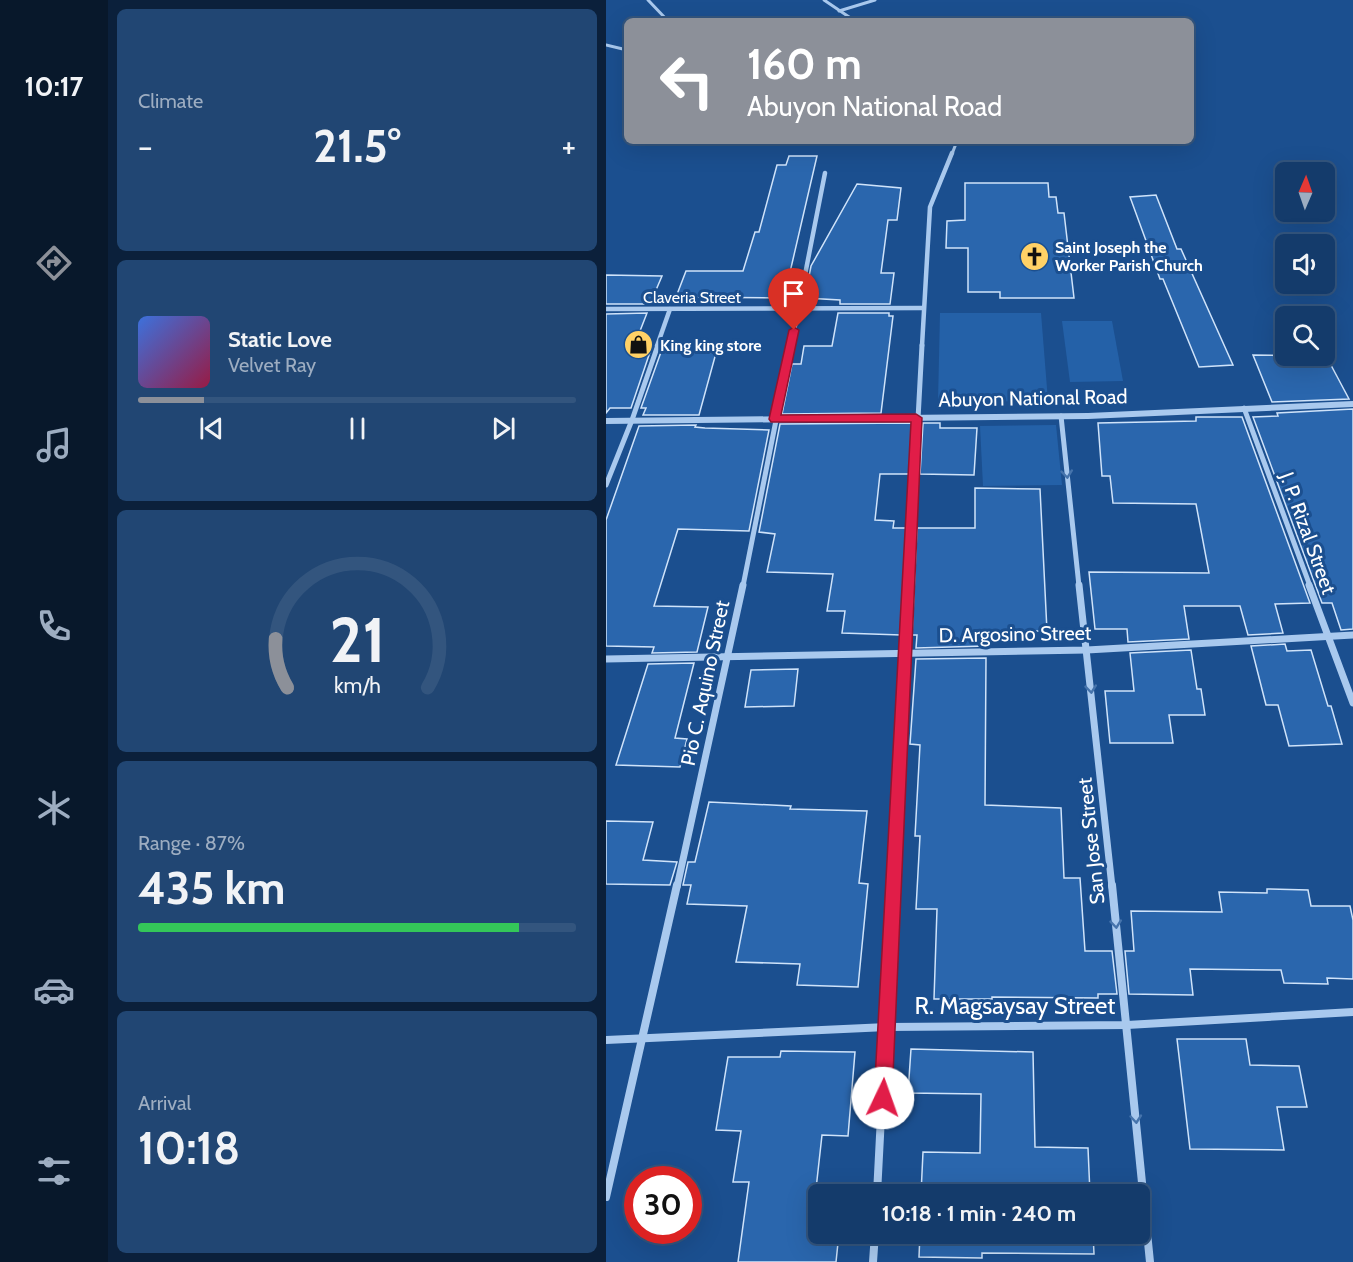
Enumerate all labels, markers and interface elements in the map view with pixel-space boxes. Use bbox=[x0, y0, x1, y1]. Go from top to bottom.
text: 160 m bbox=[747, 38, 862, 90]
icon: left bbox=[648, 42, 726, 120]
text: 10:17 bbox=[25, 70, 83, 103]
text: Climate bbox=[138, 89, 203, 113]
text: Abuyon National Road bbox=[747, 90, 1002, 123]
text: 21.5° bbox=[313, 119, 401, 173]
text: − bbox=[138, 126, 153, 166]
text: + bbox=[561, 126, 576, 166]
north arrow bbox=[1275, 162, 1335, 222]
map controls bbox=[1275, 162, 1335, 366]
button: sound bbox=[1275, 234, 1335, 294]
place label: Saint Joseph the Worker Parish Church bbox=[1055, 238, 1203, 275]
church icon: Saint Joseph the Worker Parish Church bbox=[1018, 240, 1050, 272]
icon: directions bbox=[33, 242, 75, 284]
pin bbox=[768, 268, 819, 330]
icon: arrive bbox=[777, 277, 810, 310]
street label: Claveria Street bbox=[643, 288, 742, 307]
button: search bbox=[1275, 306, 1335, 366]
text: Static Love bbox=[228, 326, 332, 353]
shop icon: King king store bbox=[623, 329, 655, 361]
place label: King king store bbox=[660, 336, 762, 355]
text: Velvet Ray bbox=[228, 353, 316, 377]
street label: Abuyon National Road bbox=[938, 384, 1128, 412]
icon: previous bbox=[195, 412, 228, 445]
icon: pause bbox=[341, 412, 374, 445]
icon: next bbox=[487, 412, 520, 445]
icon: music bbox=[33, 424, 75, 466]
street label: J. P. Rizal Street bbox=[1274, 468, 1341, 598]
one-way arrow bbox=[1061, 470, 1073, 479]
street label: Pio C. Aquino Street bbox=[676, 598, 734, 768]
text: 21 bbox=[329, 602, 385, 678]
icon: phone bbox=[33, 605, 75, 647]
street label: D. Argosino Street bbox=[938, 621, 1092, 647]
text: km/h bbox=[334, 672, 380, 698]
one-way arrow bbox=[1085, 684, 1097, 693]
street label: San Jose Street bbox=[1072, 776, 1110, 906]
icon: climate bbox=[33, 787, 75, 829]
text: Range · 87% bbox=[138, 831, 245, 855]
text: 435 km bbox=[138, 861, 285, 915]
one-way arrow bbox=[1109, 920, 1122, 929]
icon: car bbox=[33, 969, 75, 1011]
street label: R. Magsaysay Street bbox=[915, 991, 1115, 1020]
position arrow bbox=[851, 1066, 915, 1130]
text: Arrival bbox=[138, 1091, 191, 1115]
one-way arrow bbox=[1129, 1114, 1142, 1123]
text: 10:18 bbox=[138, 1121, 240, 1175]
icon: filters bbox=[33, 1150, 75, 1192]
speed limit sign: 30 bbox=[624, 1166, 702, 1244]
text: 10:18 · 1 min · 240 m bbox=[882, 1200, 1076, 1227]

